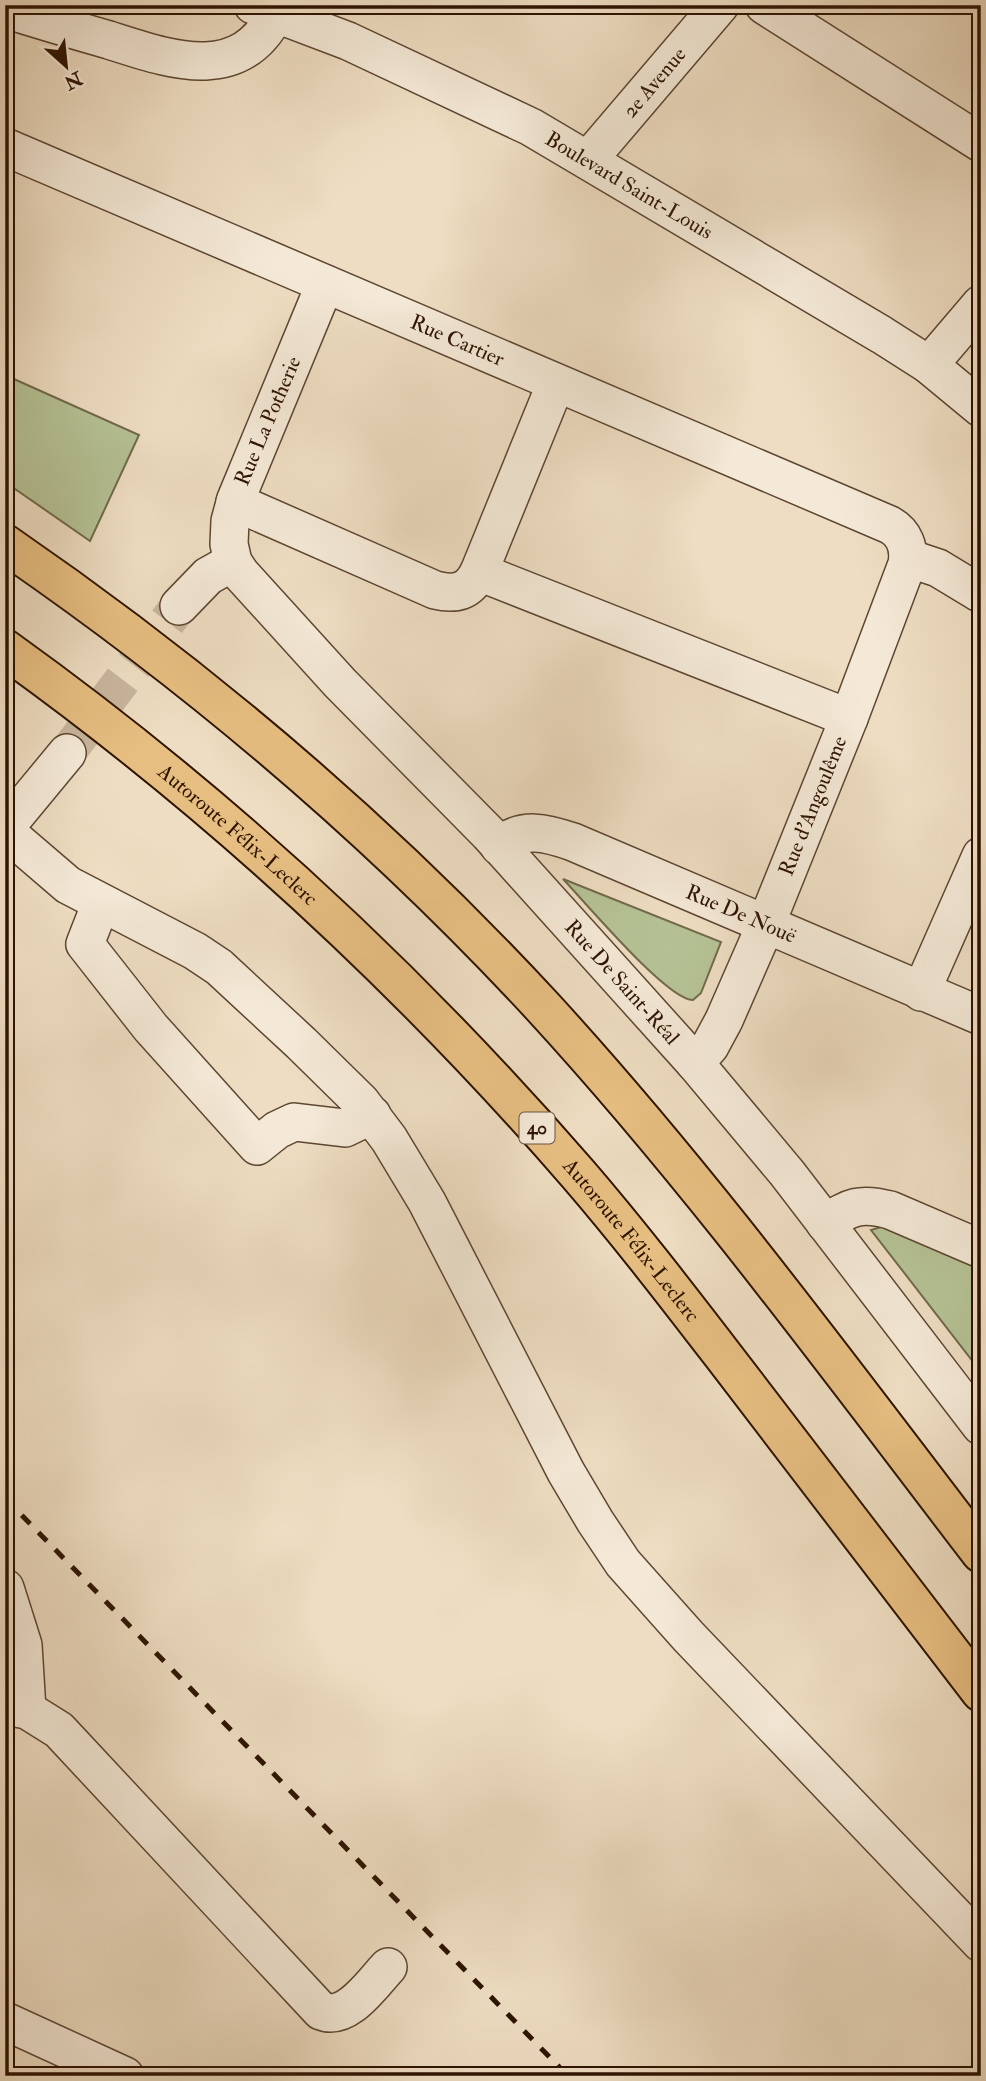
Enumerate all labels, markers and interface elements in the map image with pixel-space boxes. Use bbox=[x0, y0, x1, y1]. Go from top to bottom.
north arrow bbox=[32, 32, 102, 102]
street label: 2e Avenue bbox=[616, 41, 692, 123]
text: N bbox=[59, 65, 87, 95]
street label: Boulevard Saint-Louis bbox=[540, 125, 718, 245]
street label: Rue Cartier bbox=[406, 308, 509, 372]
street label: Rue La Potherie bbox=[229, 352, 307, 490]
street label: Rue d'Angoulême bbox=[773, 732, 853, 880]
street label: Autoroute Félix-Leclerc bbox=[152, 757, 324, 912]
street label: Rue De Nouë bbox=[682, 878, 800, 949]
street label: Rue De Saint-Réal bbox=[559, 914, 686, 1051]
road number: 40 bbox=[520, 1112, 554, 1144]
street label: Autoroute Félix-Leclerc bbox=[556, 1152, 706, 1328]

